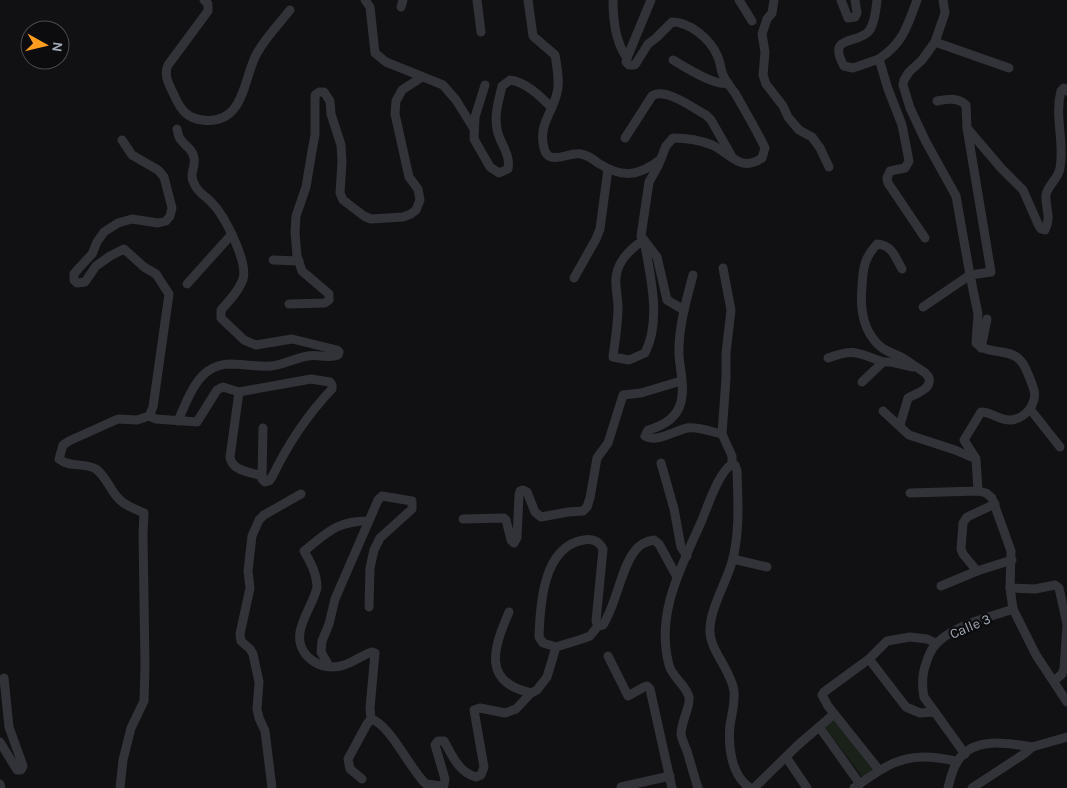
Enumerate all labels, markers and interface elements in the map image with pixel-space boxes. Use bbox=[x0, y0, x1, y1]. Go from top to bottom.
north arrow bbox=[20, 20, 70, 70]
text: N bbox=[48, 41, 66, 53]
street label: Calle 3 bbox=[947, 610, 993, 643]

